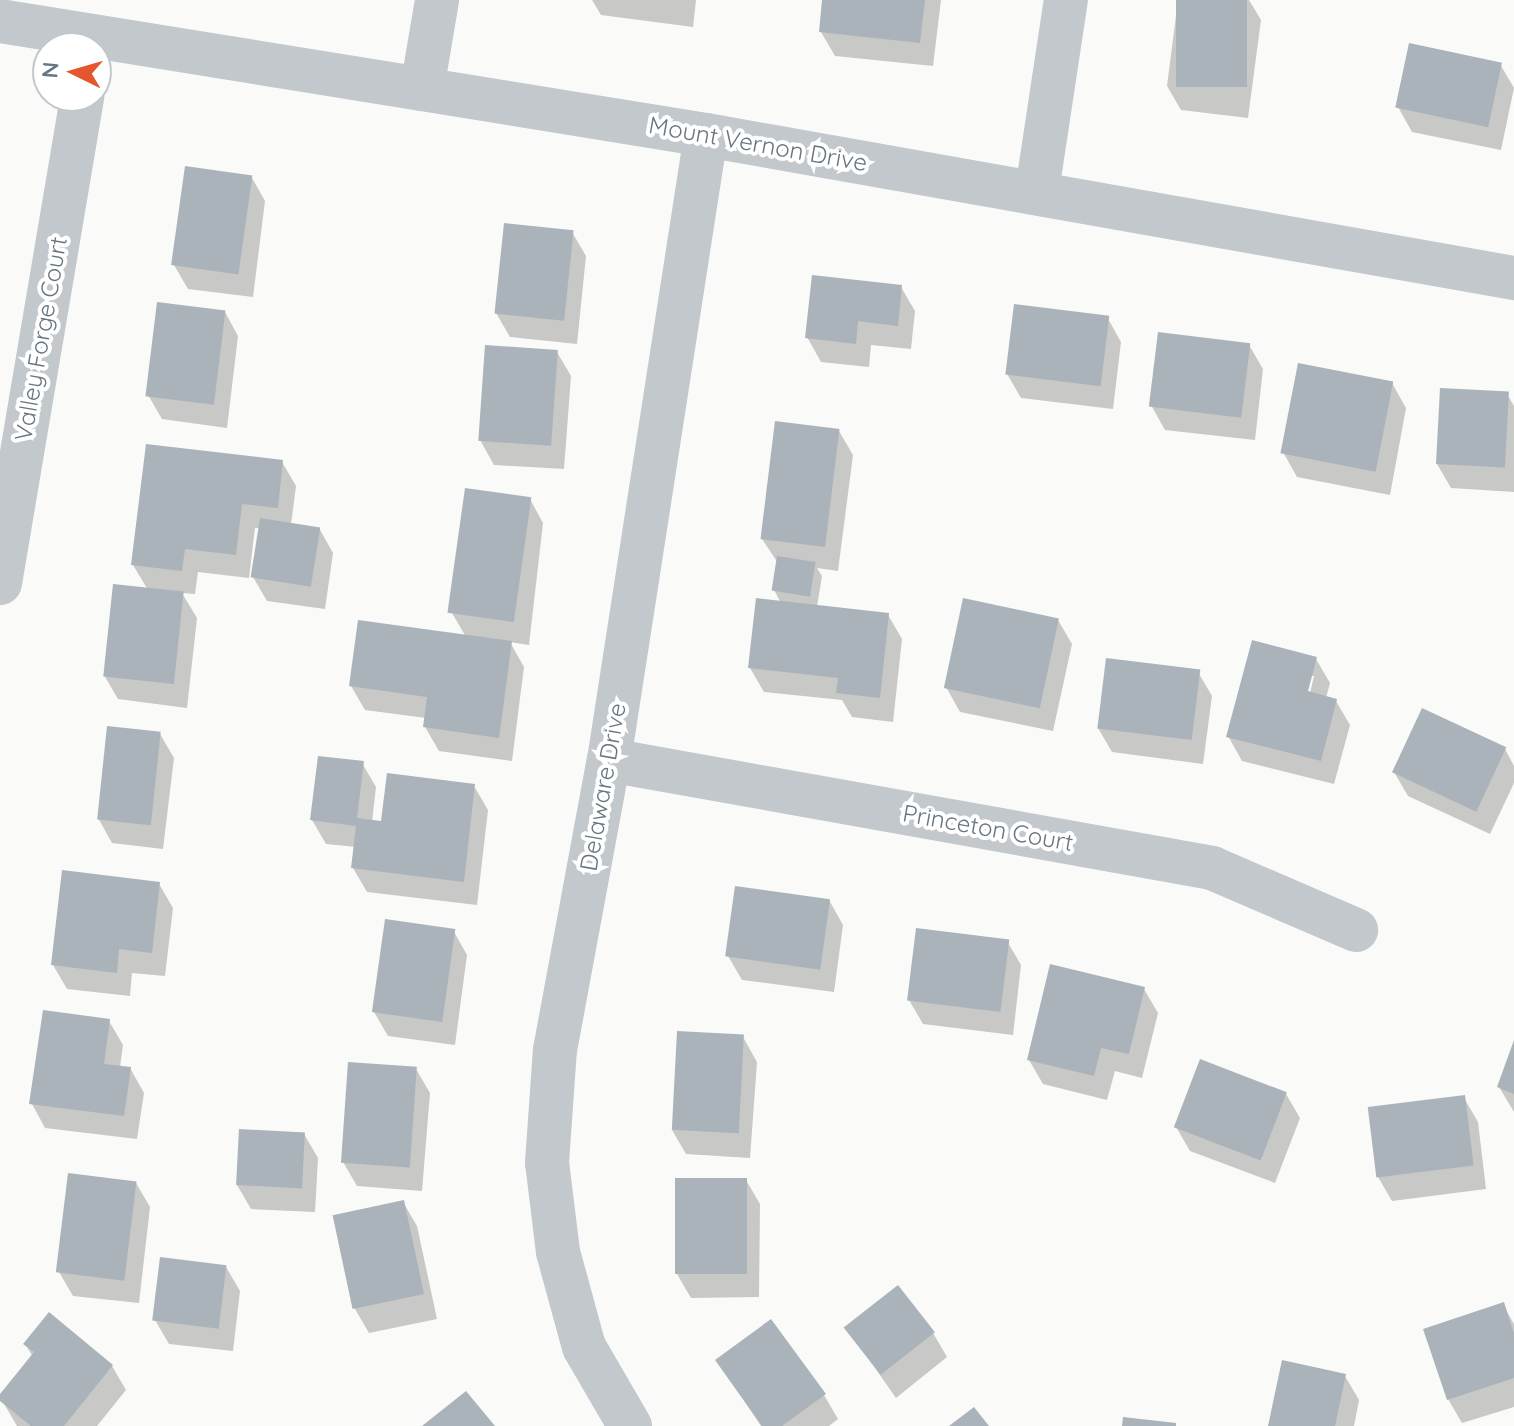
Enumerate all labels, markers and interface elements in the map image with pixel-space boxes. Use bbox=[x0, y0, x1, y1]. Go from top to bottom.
north arrow bbox=[32, 32, 112, 112]
text: N bbox=[35, 61, 65, 79]
street label: Mount Vernon Drive bbox=[647, 111, 869, 177]
street label: Valley Forge Court bbox=[9, 235, 73, 443]
street label: Delaware Drive bbox=[574, 701, 632, 873]
street label: Princeton Court bbox=[900, 799, 1076, 857]

